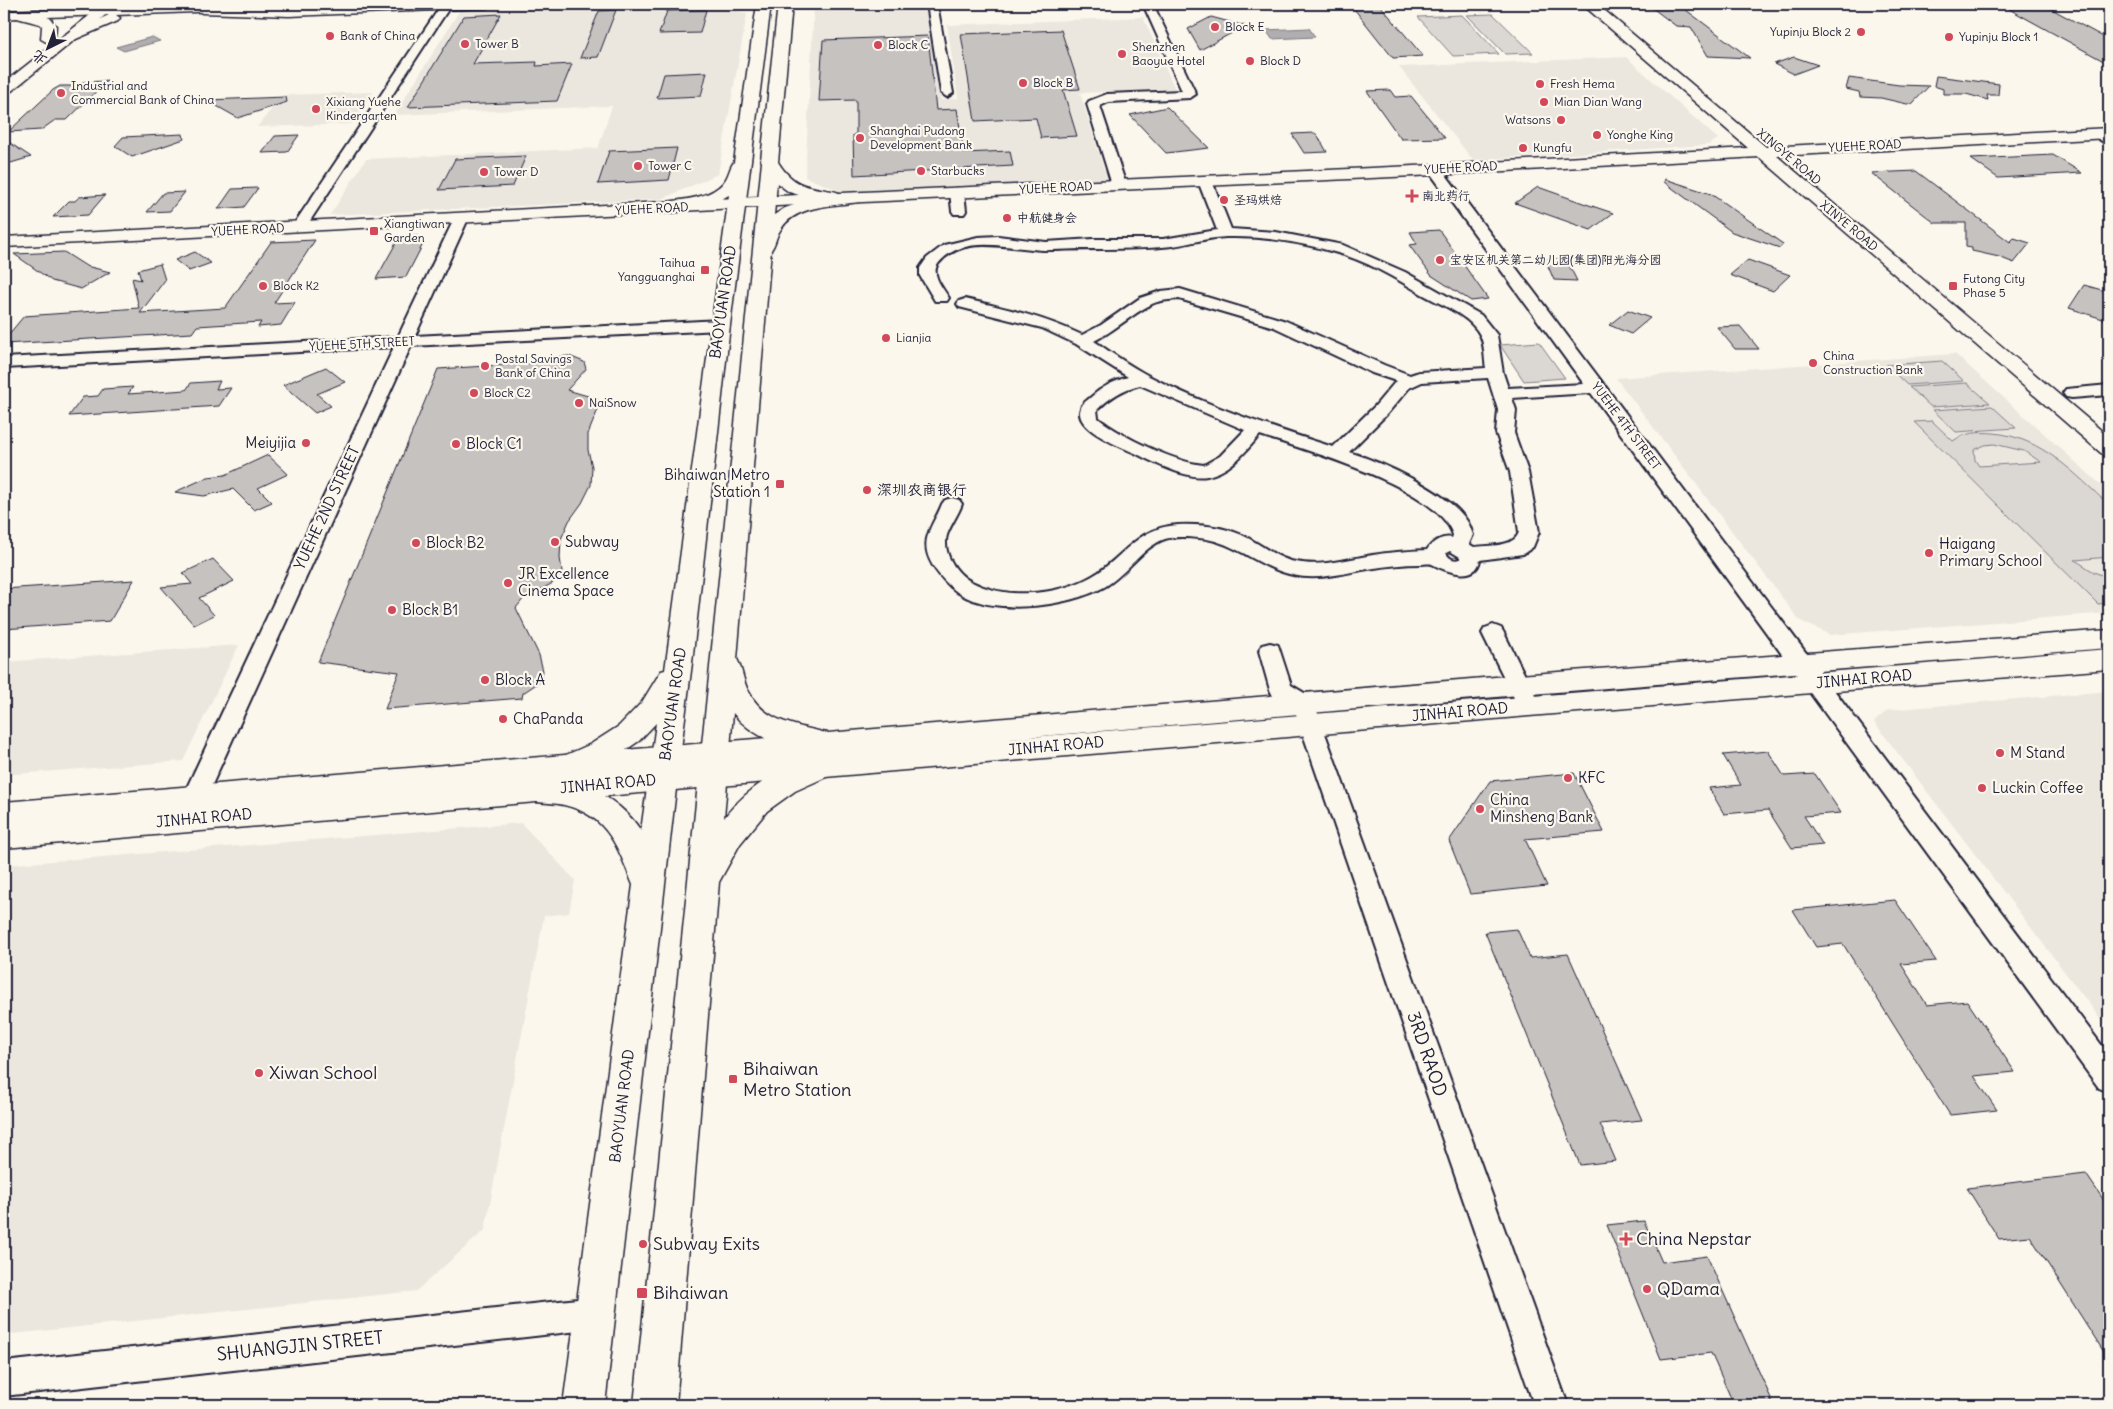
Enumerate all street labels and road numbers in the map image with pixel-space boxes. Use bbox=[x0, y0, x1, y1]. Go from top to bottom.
street label: XINGYE ROAD bbox=[1754, 125, 1825, 188]
street label: YUEHE ROAD bbox=[1828, 136, 1902, 155]
street label: YUEHE ROAD bbox=[1424, 158, 1498, 177]
street label: YUEHE ROAD bbox=[1019, 178, 1093, 197]
street label: XINYE ROAD bbox=[1817, 197, 1881, 254]
street label: YUEHE ROAD bbox=[615, 199, 689, 218]
street label: YUEHE ROAD bbox=[211, 220, 285, 239]
street label: BAOYUAN ROAD bbox=[705, 244, 740, 360]
street label: YUEHE 5TH STREET bbox=[309, 333, 415, 354]
street label: YUEHE 4TH STREET bbox=[1589, 379, 1664, 472]
street label: YUEHE 2ND STREET bbox=[290, 443, 364, 573]
street label: BAOYUAN ROAD bbox=[655, 646, 690, 762]
street label: JINHAI ROAD bbox=[1815, 665, 1913, 692]
street label: JINHAI ROAD bbox=[1411, 698, 1509, 725]
street label: JINHAI ROAD bbox=[1007, 732, 1105, 759]
street label: JINHAI ROAD bbox=[559, 770, 657, 797]
street label: JINHAI ROAD bbox=[155, 804, 253, 831]
street label: 3RD RAOD bbox=[1402, 1008, 1453, 1099]
street label: BAOYUAN ROAD bbox=[605, 1048, 638, 1164]
street label: SHUANGJIN STREET bbox=[216, 1325, 384, 1366]

